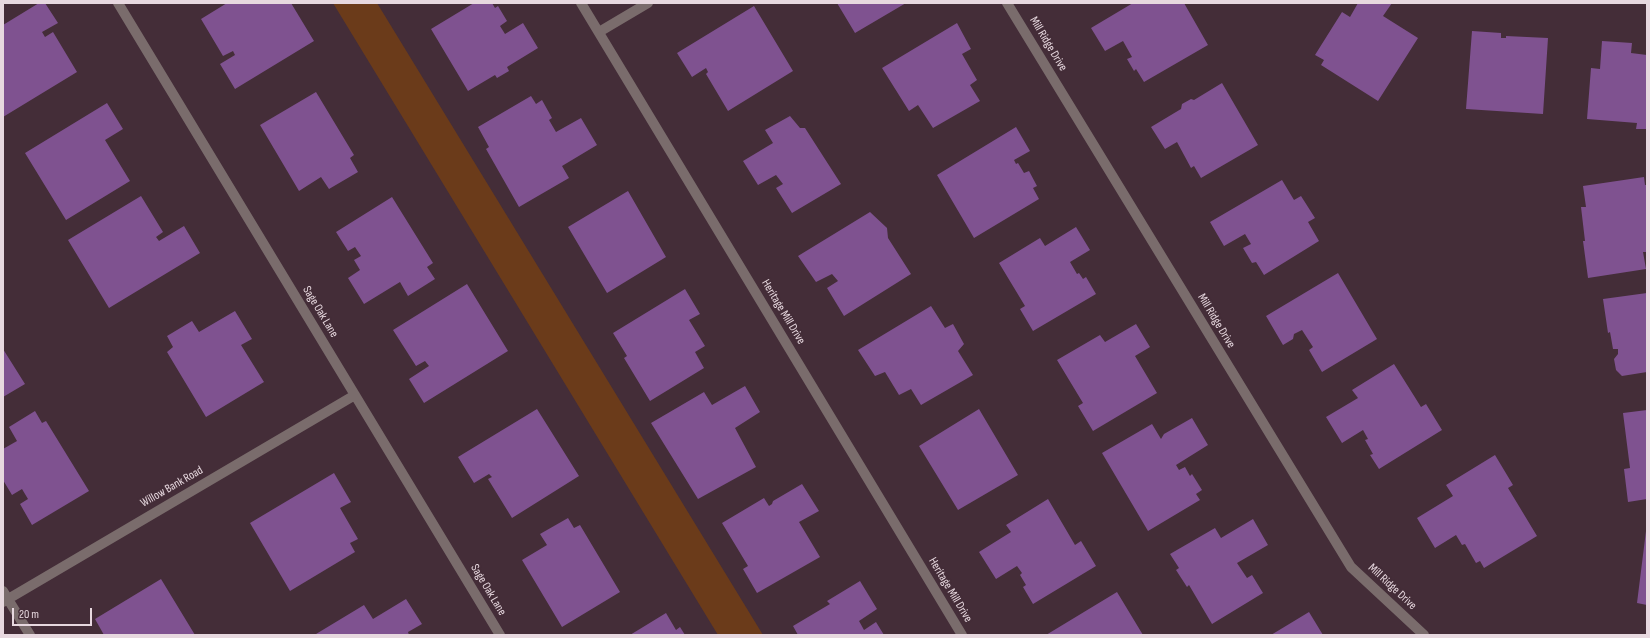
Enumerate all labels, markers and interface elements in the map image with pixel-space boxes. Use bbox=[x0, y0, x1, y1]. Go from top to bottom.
street label: Mill Ridge Drive bbox=[1026, 14, 1070, 74]
street label: Heritage Mill Drive bbox=[758, 277, 808, 347]
street label: Sage Oak Lane bbox=[299, 284, 341, 340]
street label: Mill Ridge Drive bbox=[1194, 291, 1238, 351]
street label: Willow Bank Road bbox=[138, 463, 206, 511]
street label: Heritage Mill Drive bbox=[925, 555, 975, 625]
street label: Mill Ridge Drive bbox=[1365, 561, 1419, 613]
street label: Sage Oak Lane bbox=[467, 562, 509, 618]
scale bar bbox=[14, 600, 94, 626]
text: 20 m bbox=[19, 607, 39, 622]

